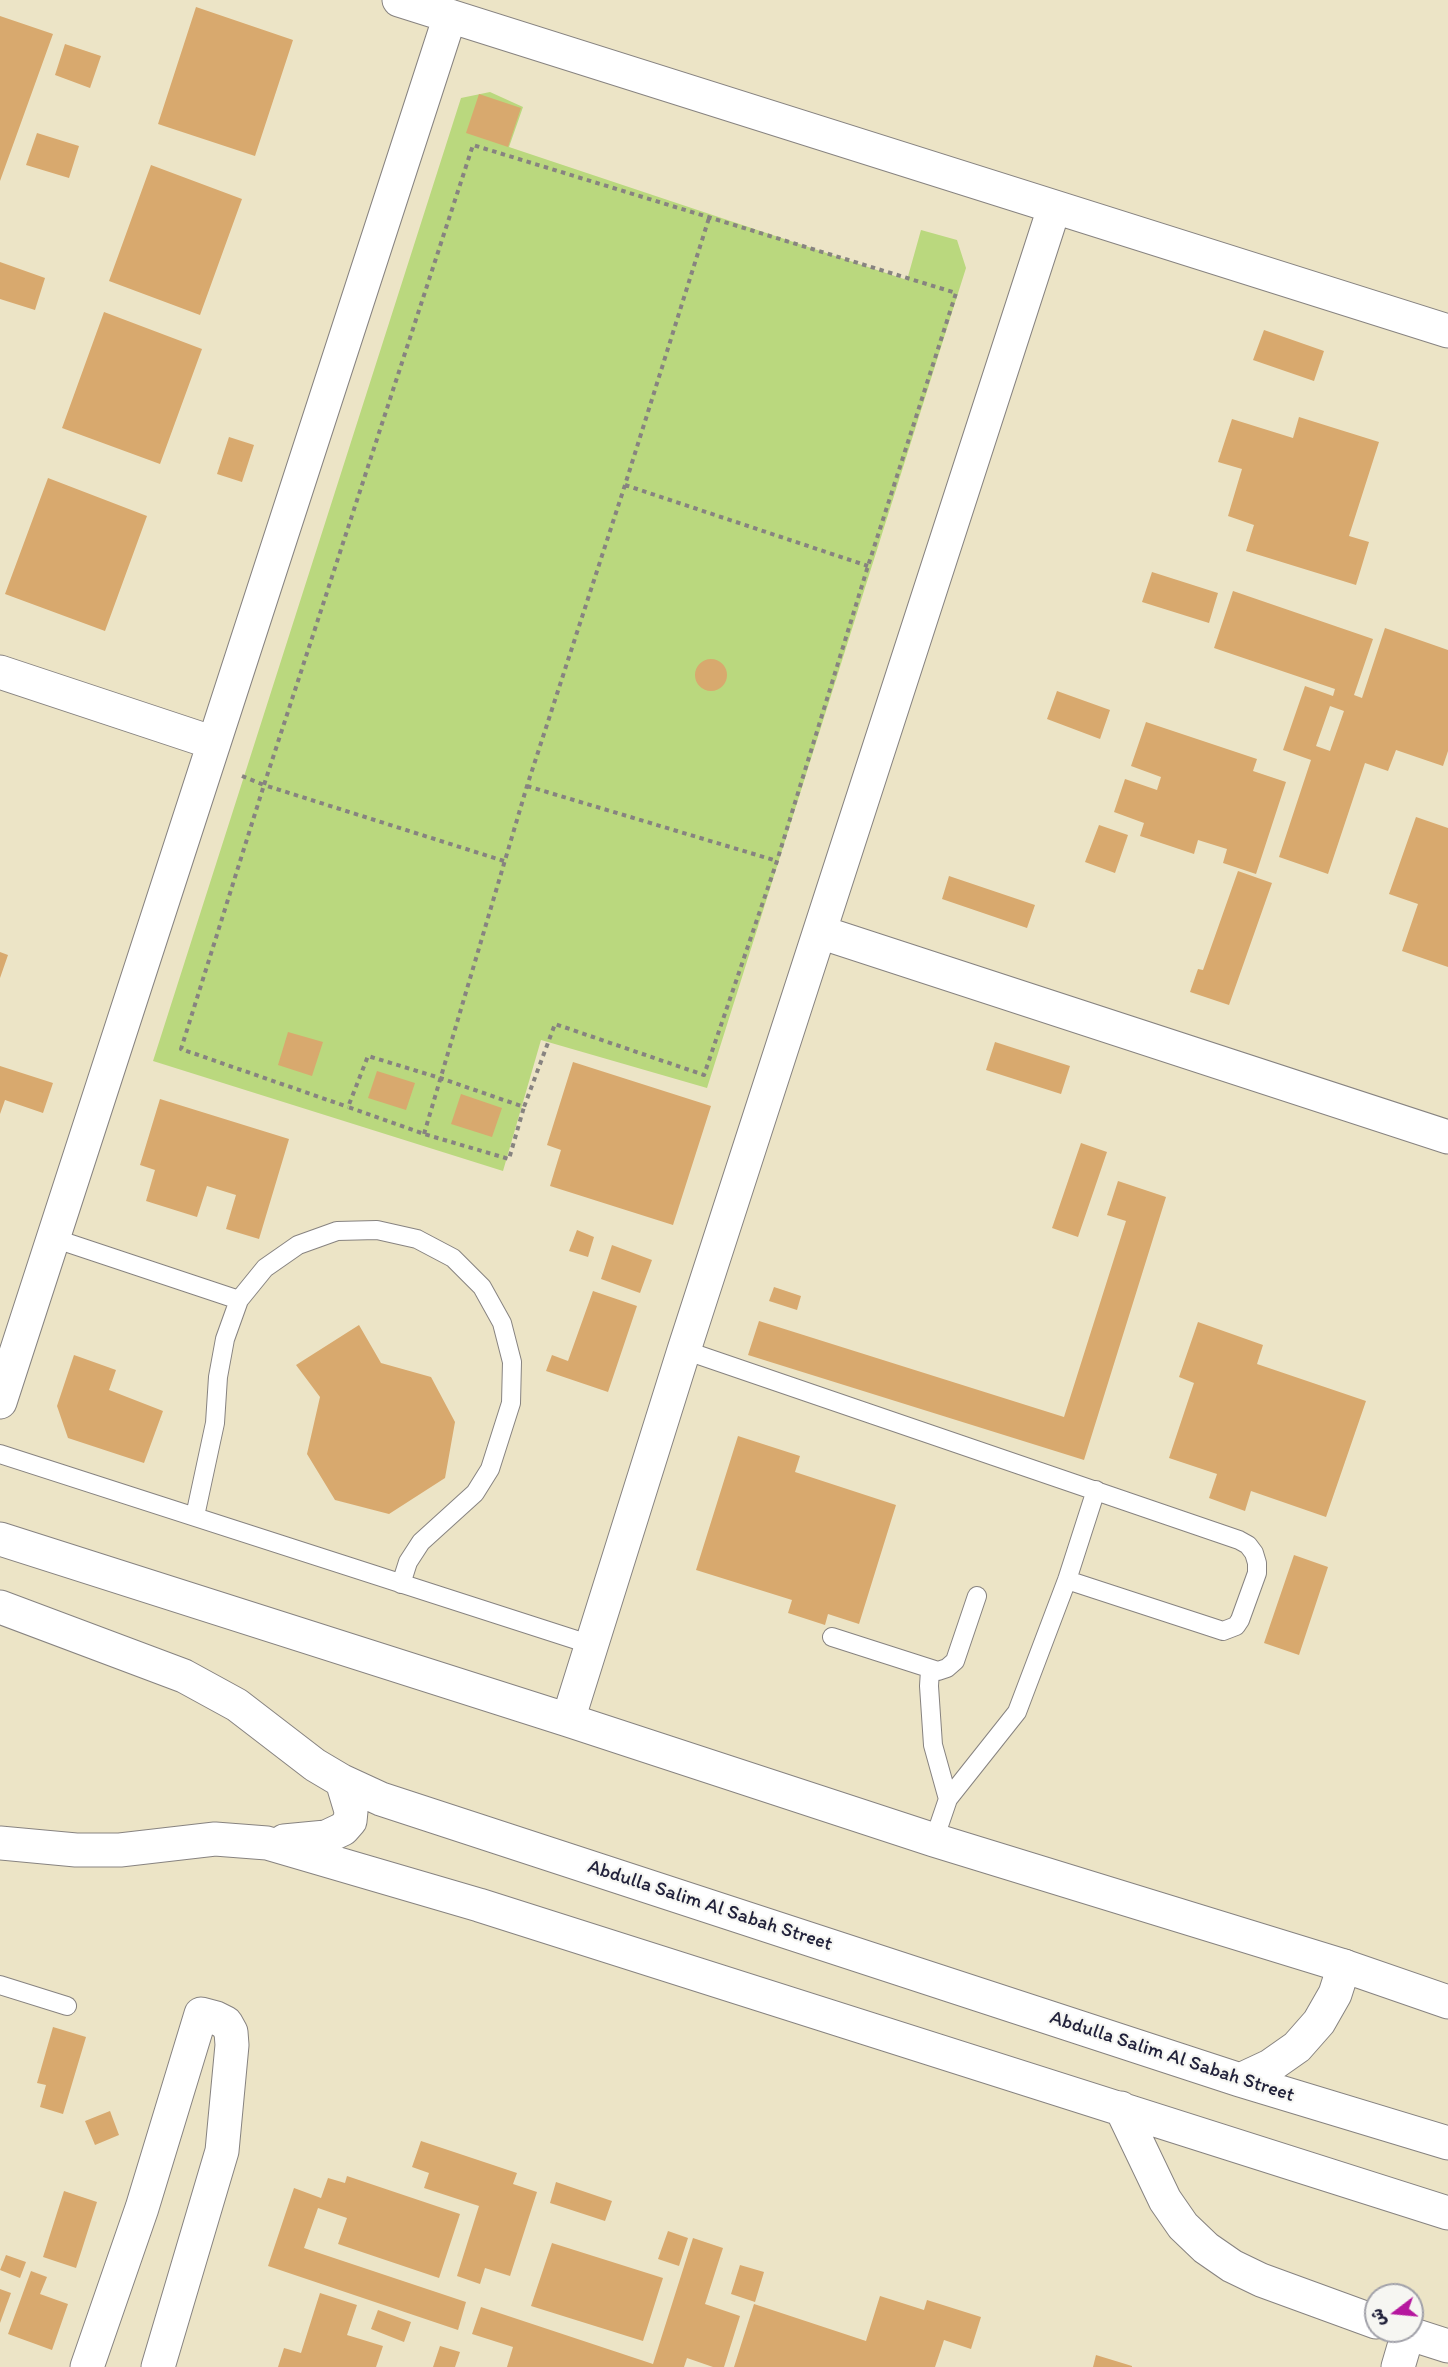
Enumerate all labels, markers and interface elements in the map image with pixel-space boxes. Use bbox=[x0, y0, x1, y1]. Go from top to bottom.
street label: Abdulla Salim Al Sabah Street bbox=[585, 1855, 835, 1957]
street label: Abdulla Salim Al Sabah Street bbox=[1047, 2006, 1297, 2108]
north arrow bbox=[1364, 2283, 1424, 2343]
text: ش bbox=[1367, 2306, 1390, 2329]

